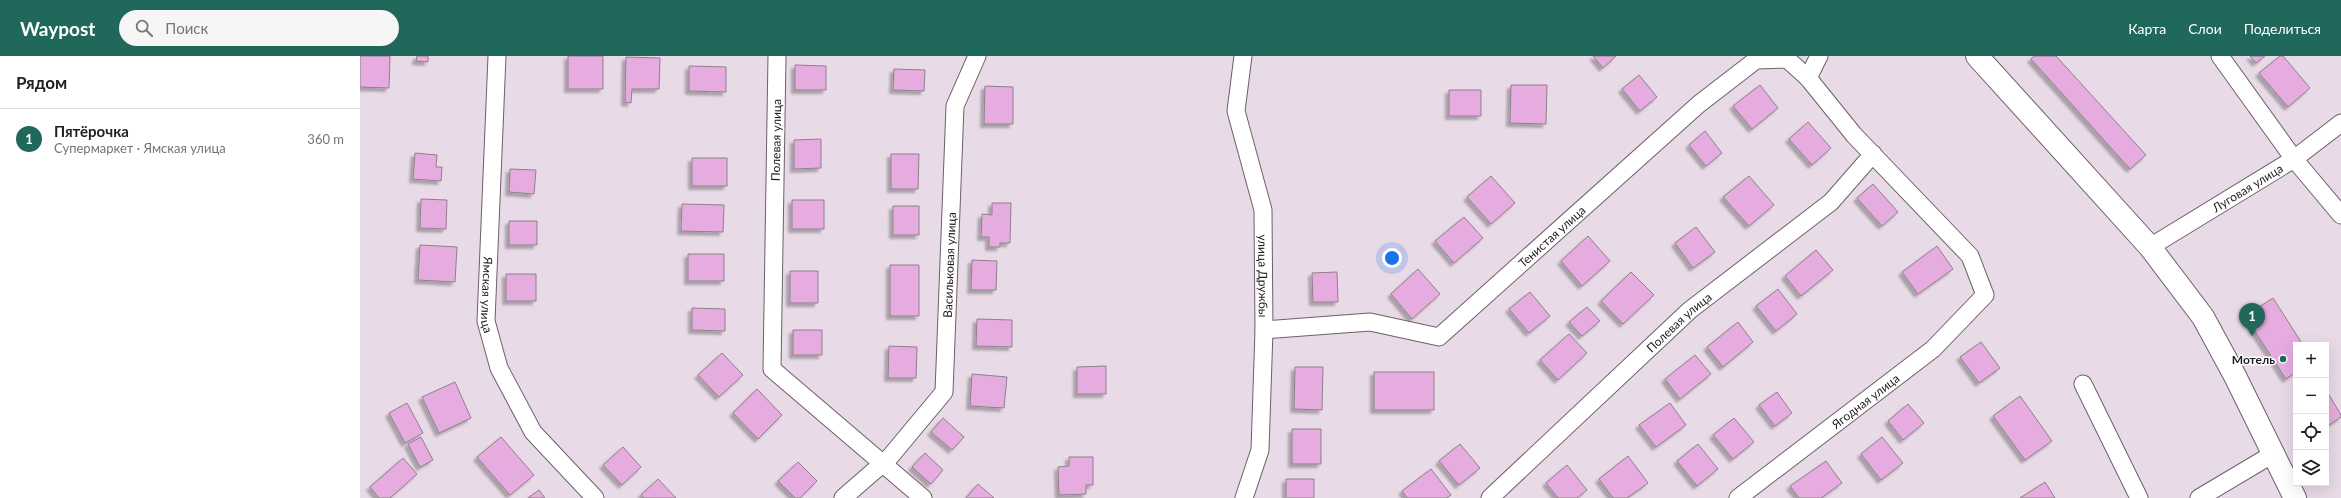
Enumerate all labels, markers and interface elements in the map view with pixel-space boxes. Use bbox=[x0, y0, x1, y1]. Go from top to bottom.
search box bbox=[119, 10, 399, 46]
text: Waypost bbox=[20, 17, 95, 40]
icon: search bbox=[133, 17, 155, 39]
text: Поиск bbox=[165, 19, 208, 37]
text: Карта bbox=[2128, 20, 2166, 37]
text: Слои bbox=[2188, 20, 2222, 37]
text: Поделиться bbox=[2244, 20, 2321, 37]
text: Рядом bbox=[16, 72, 67, 93]
street label: Полевая улица bbox=[768, 99, 784, 181]
text: Пятёрочка bbox=[54, 122, 129, 140]
text: 1 bbox=[25, 131, 33, 147]
text: 360 m bbox=[307, 131, 344, 147]
text: Супермаркет · Ямская улица bbox=[54, 140, 226, 156]
street label: Луговая улица bbox=[2208, 160, 2285, 215]
street label: Тенистая улица bbox=[1515, 202, 1588, 270]
street label: Васильковая улица bbox=[939, 212, 958, 318]
street label: улица Дружбы bbox=[1256, 234, 1271, 318]
your location bbox=[1382, 248, 1402, 268]
street label: Ямская улица bbox=[478, 255, 496, 334]
street label: Полевая улица bbox=[1643, 289, 1714, 355]
pin: 1 bbox=[2239, 303, 2265, 336]
map controls bbox=[2293, 342, 2329, 486]
button: + bbox=[2293, 342, 2329, 378]
place label: Мотель bbox=[2232, 352, 2275, 367]
marker: Мотель bbox=[2278, 354, 2288, 364]
street label: Ягодная улица bbox=[1828, 370, 1902, 432]
button: − bbox=[2293, 378, 2329, 414]
button: locate bbox=[2293, 414, 2329, 450]
button: layers bbox=[2293, 450, 2329, 486]

